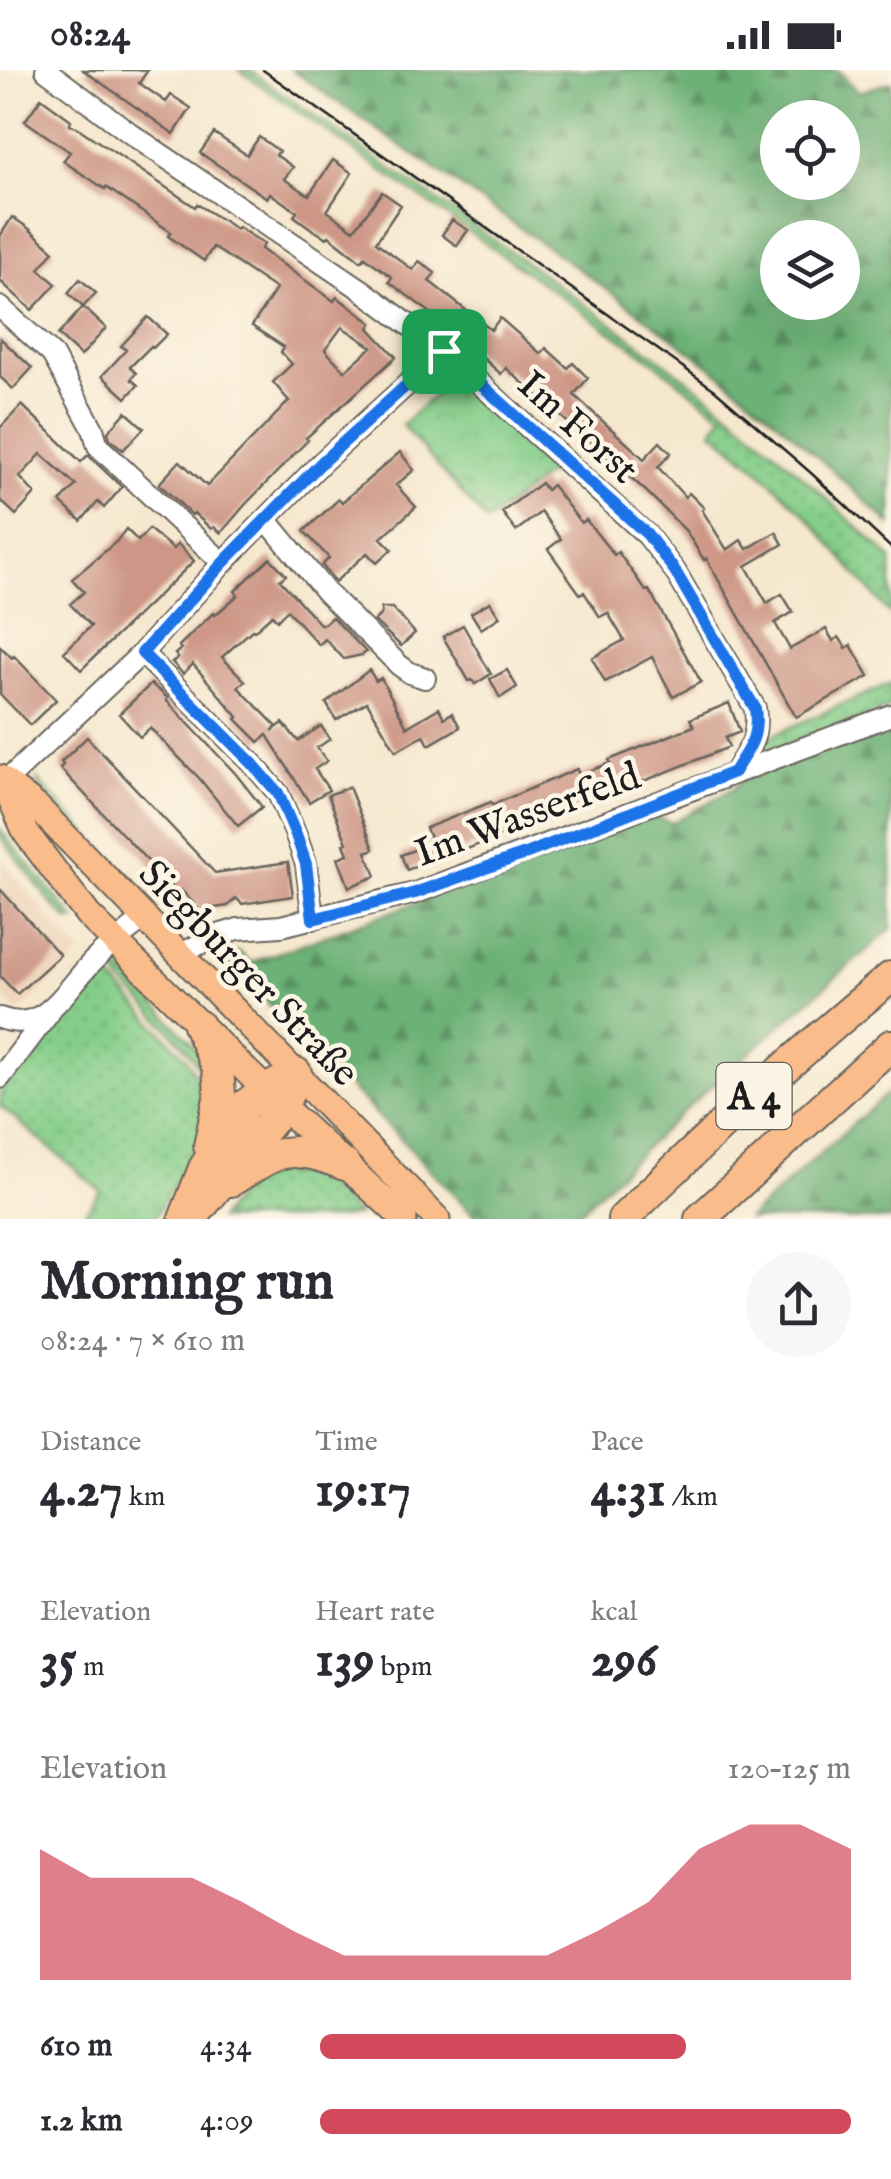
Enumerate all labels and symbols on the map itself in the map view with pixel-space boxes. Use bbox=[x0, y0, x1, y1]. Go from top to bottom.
pin bbox=[402, 309, 487, 394]
street label: Im Forst bbox=[505, 361, 648, 496]
street label: Im Wasserfeld bbox=[409, 752, 648, 881]
street label: Siegburger Straße bbox=[126, 850, 369, 1099]
road number: A 4 bbox=[716, 1063, 792, 1129]

